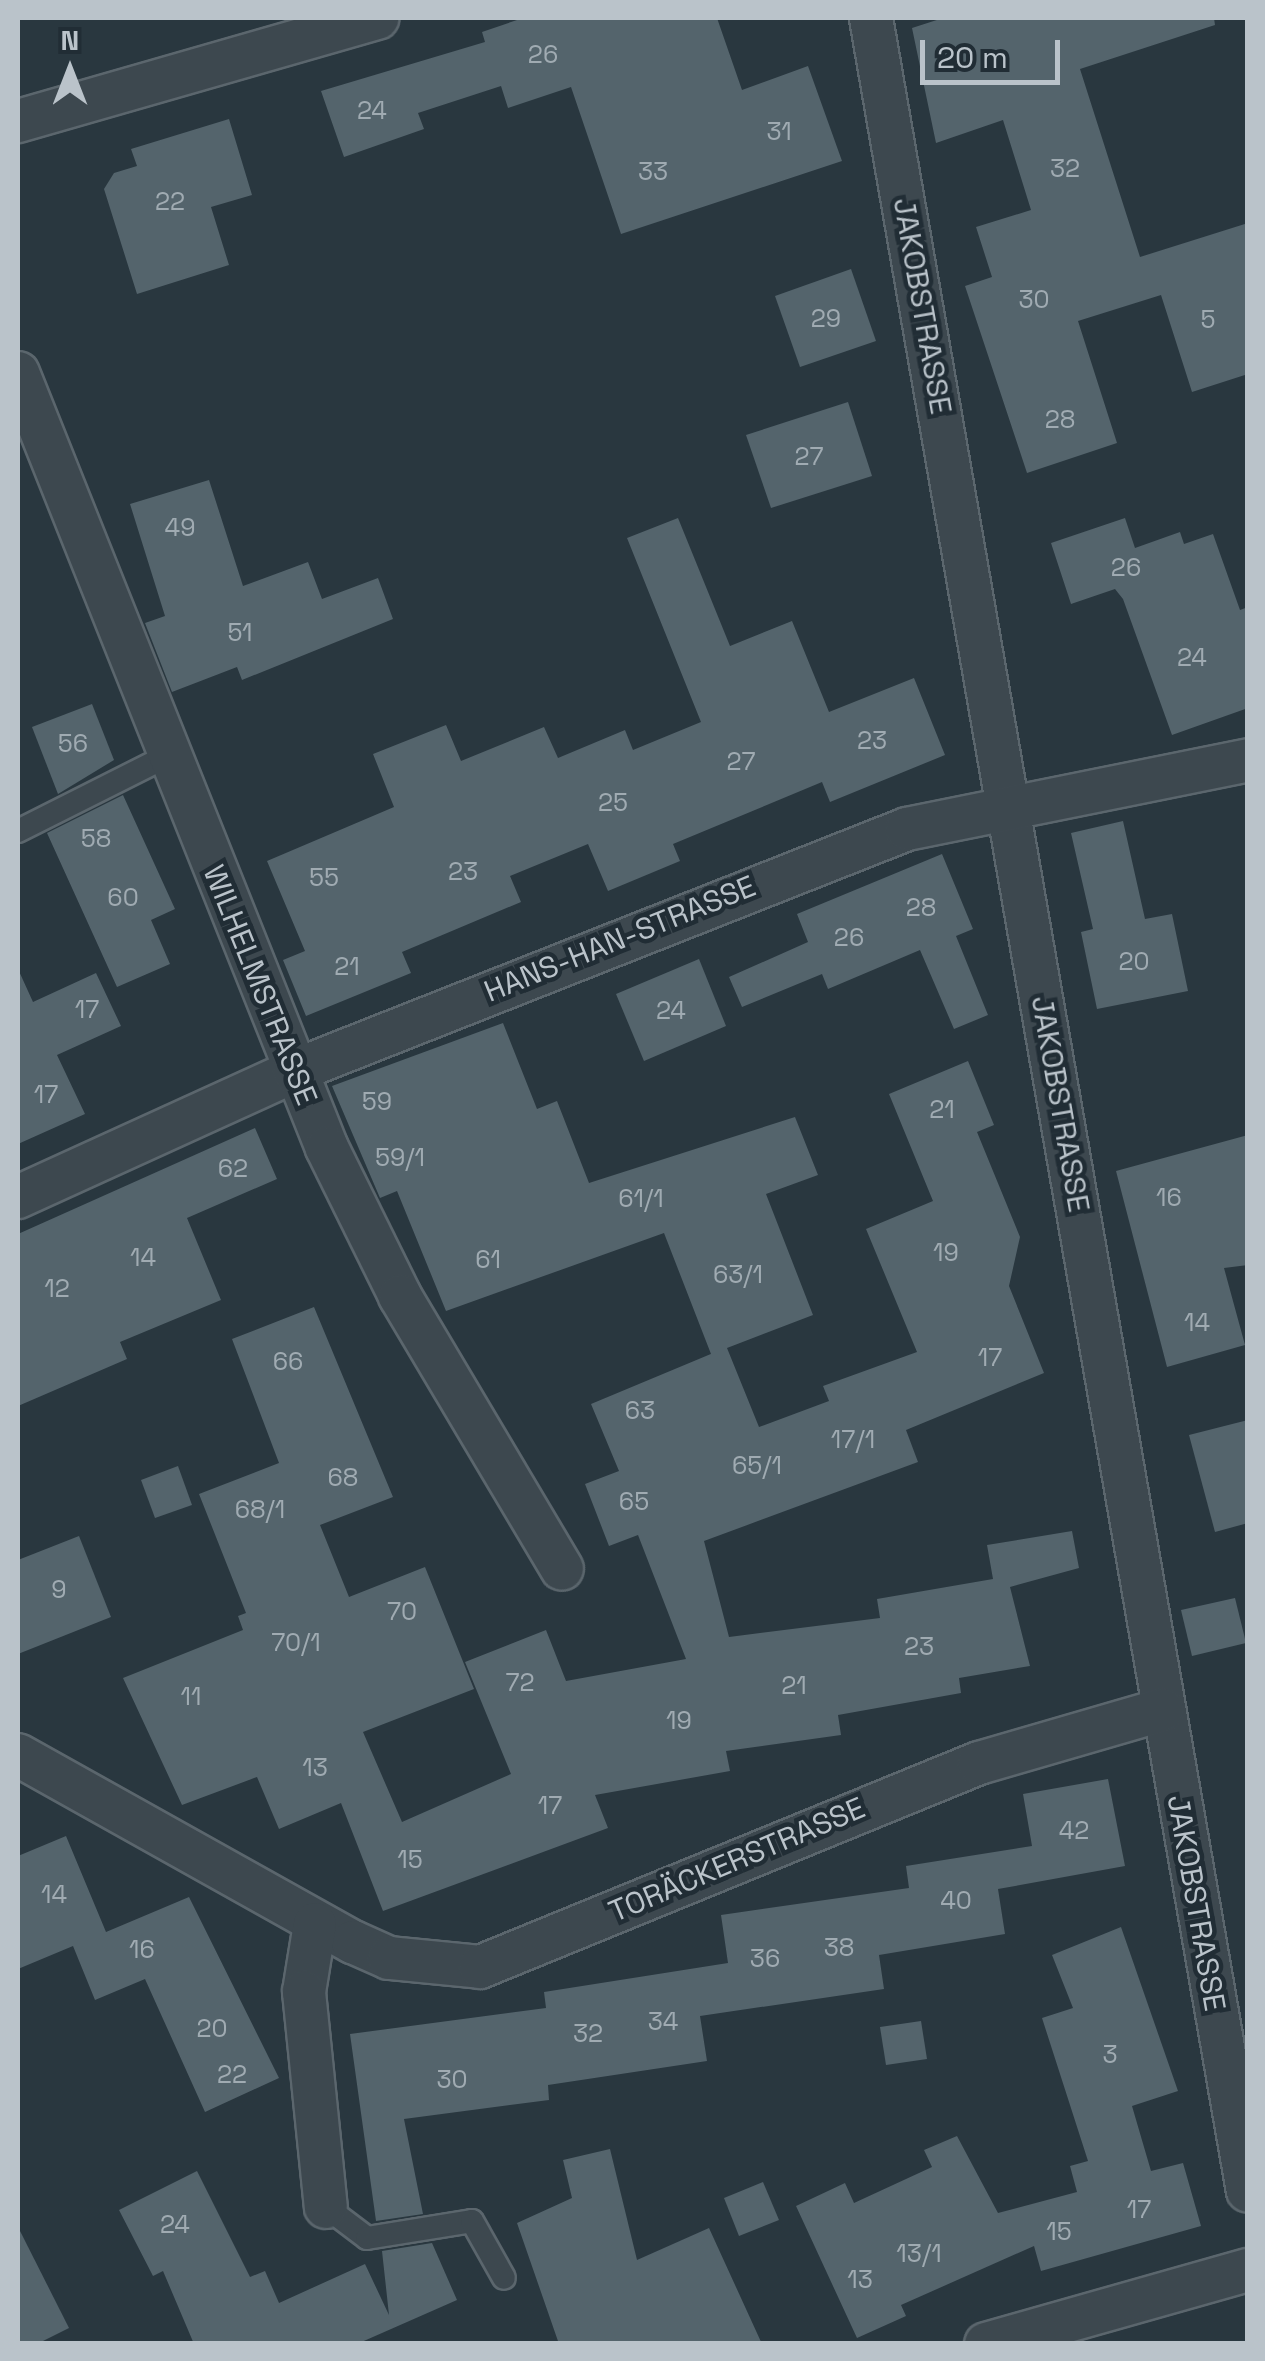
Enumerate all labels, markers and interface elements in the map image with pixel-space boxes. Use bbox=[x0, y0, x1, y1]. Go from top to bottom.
north arrow bbox=[20, 20, 120, 120]
scale bar bbox=[925, 20, 1065, 82]
text: N bbox=[61, 22, 79, 58]
text: 20 m bbox=[937, 38, 1008, 77]
house number: 26 bbox=[528, 39, 558, 69]
house number: 24 bbox=[357, 95, 387, 125]
house number: 31 bbox=[766, 116, 792, 146]
house number: 32 bbox=[1050, 153, 1080, 183]
house number: 33 bbox=[638, 156, 668, 186]
house number: 22 bbox=[155, 186, 185, 216]
street label: JAKOBSTRASSE bbox=[885, 195, 959, 417]
house number: 30 bbox=[1018, 284, 1050, 314]
house number: 29 bbox=[811, 303, 841, 333]
house number: 5 bbox=[1201, 304, 1215, 334]
house number: 28 bbox=[1045, 404, 1075, 434]
house number: 27 bbox=[795, 441, 823, 471]
house number: 49 bbox=[165, 512, 195, 542]
house number: 26 bbox=[1111, 552, 1141, 582]
house number: 51 bbox=[227, 617, 253, 647]
house number: 24 bbox=[1177, 642, 1207, 672]
house number: 23 bbox=[857, 725, 887, 755]
house number: 56 bbox=[58, 728, 88, 758]
house number: 27 bbox=[727, 746, 755, 776]
house number: 25 bbox=[598, 787, 628, 817]
house number: 58 bbox=[81, 823, 111, 853]
house number: 23 bbox=[448, 856, 478, 886]
street label: WILHELMSTRASSE bbox=[195, 860, 325, 1110]
house number: 55 bbox=[309, 862, 339, 892]
street label: HANS-HAN-STRASSE bbox=[479, 868, 761, 1010]
house number: 60 bbox=[107, 882, 139, 912]
house number: 28 bbox=[906, 892, 936, 922]
house number: 26 bbox=[834, 922, 864, 952]
house number: 20 bbox=[1118, 946, 1150, 976]
house number: 21 bbox=[334, 951, 360, 981]
street label: JAKOBSTRASSE bbox=[1023, 993, 1097, 1215]
house number: 17 bbox=[75, 994, 99, 1024]
house number: 24 bbox=[656, 995, 686, 1025]
house number: 17 bbox=[34, 1079, 58, 1109]
house number: 59 bbox=[362, 1086, 392, 1116]
house number: 21 bbox=[929, 1094, 955, 1124]
house number: 59/1 bbox=[375, 1142, 425, 1172]
house number: 62 bbox=[218, 1153, 248, 1183]
house number: 16 bbox=[1156, 1182, 1182, 1212]
house number: 61/1 bbox=[618, 1183, 664, 1213]
house number: 19 bbox=[933, 1237, 959, 1267]
house number: 14 bbox=[130, 1242, 156, 1272]
house number: 61 bbox=[475, 1244, 501, 1274]
house number: 63/1 bbox=[713, 1259, 763, 1289]
house number: 12 bbox=[44, 1273, 70, 1303]
house number: 14 bbox=[1184, 1307, 1210, 1337]
house number: 17 bbox=[978, 1342, 1002, 1372]
house number: 66 bbox=[273, 1346, 303, 1376]
house number: 63 bbox=[625, 1395, 655, 1425]
house number: 17/1 bbox=[831, 1424, 875, 1454]
house number: 65/1 bbox=[732, 1450, 782, 1480]
house number: 68 bbox=[328, 1462, 358, 1492]
house number: 65 bbox=[619, 1486, 649, 1516]
house number: 68/1 bbox=[235, 1494, 285, 1524]
house number: 9 bbox=[51, 1574, 67, 1604]
house number: 70 bbox=[387, 1596, 417, 1626]
house number: 70/1 bbox=[271, 1627, 321, 1657]
house number: 23 bbox=[904, 1631, 934, 1661]
house number: 72 bbox=[506, 1667, 534, 1697]
house number: 21 bbox=[781, 1670, 807, 1700]
house number: 11 bbox=[181, 1681, 201, 1711]
house number: 19 bbox=[666, 1705, 692, 1735]
house number: 13 bbox=[302, 1752, 328, 1782]
house number: 17 bbox=[538, 1790, 562, 1820]
street label: TORÄCKERSTRASSE bbox=[604, 1790, 870, 1930]
street label: JAKOBSTRASSE bbox=[1159, 1792, 1233, 2014]
house number: 42 bbox=[1059, 1815, 1089, 1845]
house number: 15 bbox=[397, 1844, 423, 1874]
house number: 14 bbox=[41, 1879, 67, 1909]
house number: 40 bbox=[940, 1885, 972, 1915]
house number: 38 bbox=[824, 1932, 854, 1962]
house number: 16 bbox=[129, 1934, 155, 1964]
house number: 36 bbox=[750, 1943, 780, 1973]
house number: 34 bbox=[648, 2006, 678, 2036]
house number: 20 bbox=[196, 2013, 228, 2043]
house number: 32 bbox=[573, 2018, 603, 2048]
house number: 3 bbox=[1102, 2039, 1118, 2069]
house number: 22 bbox=[217, 2059, 247, 2089]
house number: 30 bbox=[436, 2064, 468, 2094]
house number: 17 bbox=[1127, 2194, 1151, 2224]
house number: 24 bbox=[160, 2209, 190, 2239]
house number: 15 bbox=[1046, 2216, 1072, 2246]
house number: 13/1 bbox=[896, 2238, 942, 2268]
house number: 13 bbox=[847, 2264, 873, 2294]

